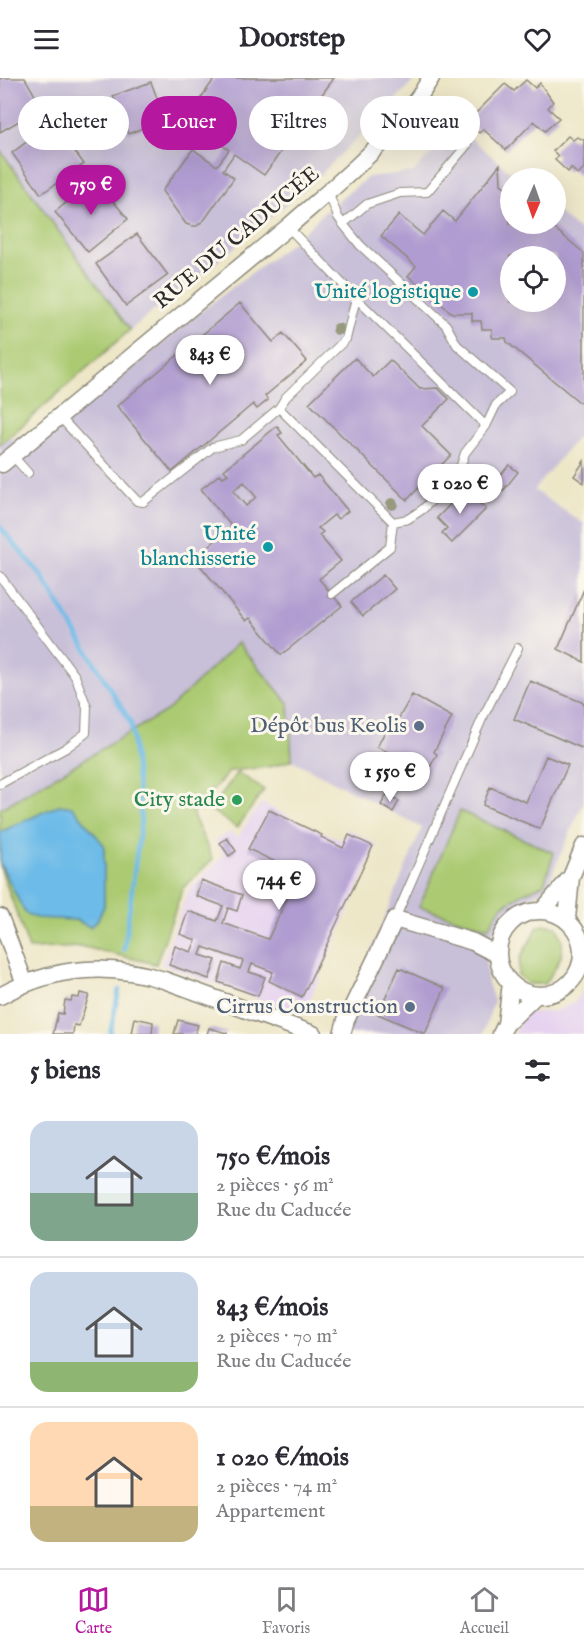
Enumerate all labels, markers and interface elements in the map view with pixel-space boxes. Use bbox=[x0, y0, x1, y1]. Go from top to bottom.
text: Doorstep bbox=[239, 22, 345, 56]
icon: menu bbox=[30, 23, 63, 56]
icon: heart bbox=[521, 23, 554, 56]
chip: Acheter bbox=[18, 96, 129, 150]
chip: Louer bbox=[141, 96, 237, 150]
chip: Filtres bbox=[249, 96, 348, 150]
chip: Nouveau bbox=[360, 96, 480, 150]
street label: RUE DU CADUCÉE bbox=[148, 160, 326, 316]
pin: 750 € bbox=[49, 165, 133, 216]
north arrow bbox=[500, 168, 566, 234]
map controls bbox=[500, 168, 566, 312]
text: 750 € bbox=[70, 172, 112, 197]
button: locate bbox=[500, 246, 566, 312]
place label: Unité logistique bbox=[314, 278, 461, 306]
marker: Unité logistique bbox=[466, 285, 480, 299]
pin: 843 € bbox=[168, 335, 252, 386]
text: 843 € bbox=[189, 342, 231, 367]
pin: 1 020 € bbox=[405, 464, 515, 515]
text: 1 020 € bbox=[432, 471, 488, 496]
place label: Unité blanchisserie bbox=[141, 520, 256, 573]
marker: Unité blanchisserie bbox=[261, 540, 275, 554]
place label: Dépôt bus Keolis bbox=[250, 712, 407, 740]
marker: Dépôt bus Keolis bbox=[412, 719, 426, 733]
pin: 1 550 € bbox=[335, 752, 445, 803]
text: 1 550 € bbox=[364, 759, 416, 784]
place label: City stade bbox=[134, 786, 225, 814]
marker: City stade bbox=[230, 793, 244, 807]
pin: 744 € bbox=[237, 860, 321, 911]
text: 744 € bbox=[257, 867, 302, 892]
place label: Cirrus Construction bbox=[216, 993, 398, 1021]
marker: Cirrus Construction bbox=[403, 1000, 417, 1014]
text: 5 biens bbox=[30, 1054, 101, 1087]
icon: filters bbox=[521, 1054, 554, 1087]
text: 750 €/mois bbox=[216, 1140, 330, 1173]
icon: home bbox=[78, 1145, 150, 1217]
text: 2 pièces · 56 m² bbox=[216, 1173, 334, 1198]
text: Rue du Caducée bbox=[216, 1198, 351, 1223]
text: 843 €/mois bbox=[216, 1291, 328, 1324]
icon: home bbox=[78, 1296, 150, 1368]
text: 2 pièces · 70 m² bbox=[216, 1324, 337, 1349]
text: Rue du Caducée bbox=[216, 1349, 351, 1374]
text: 1 020 €/mois bbox=[216, 1441, 349, 1474]
icon: home bbox=[78, 1446, 150, 1518]
text: 2 pièces · 74 m² bbox=[216, 1474, 337, 1499]
text: Appartement bbox=[216, 1499, 325, 1524]
tab: Carte bbox=[75, 1583, 112, 1639]
tab: Favoris bbox=[262, 1583, 310, 1639]
tab: Accueil bbox=[460, 1583, 509, 1639]

